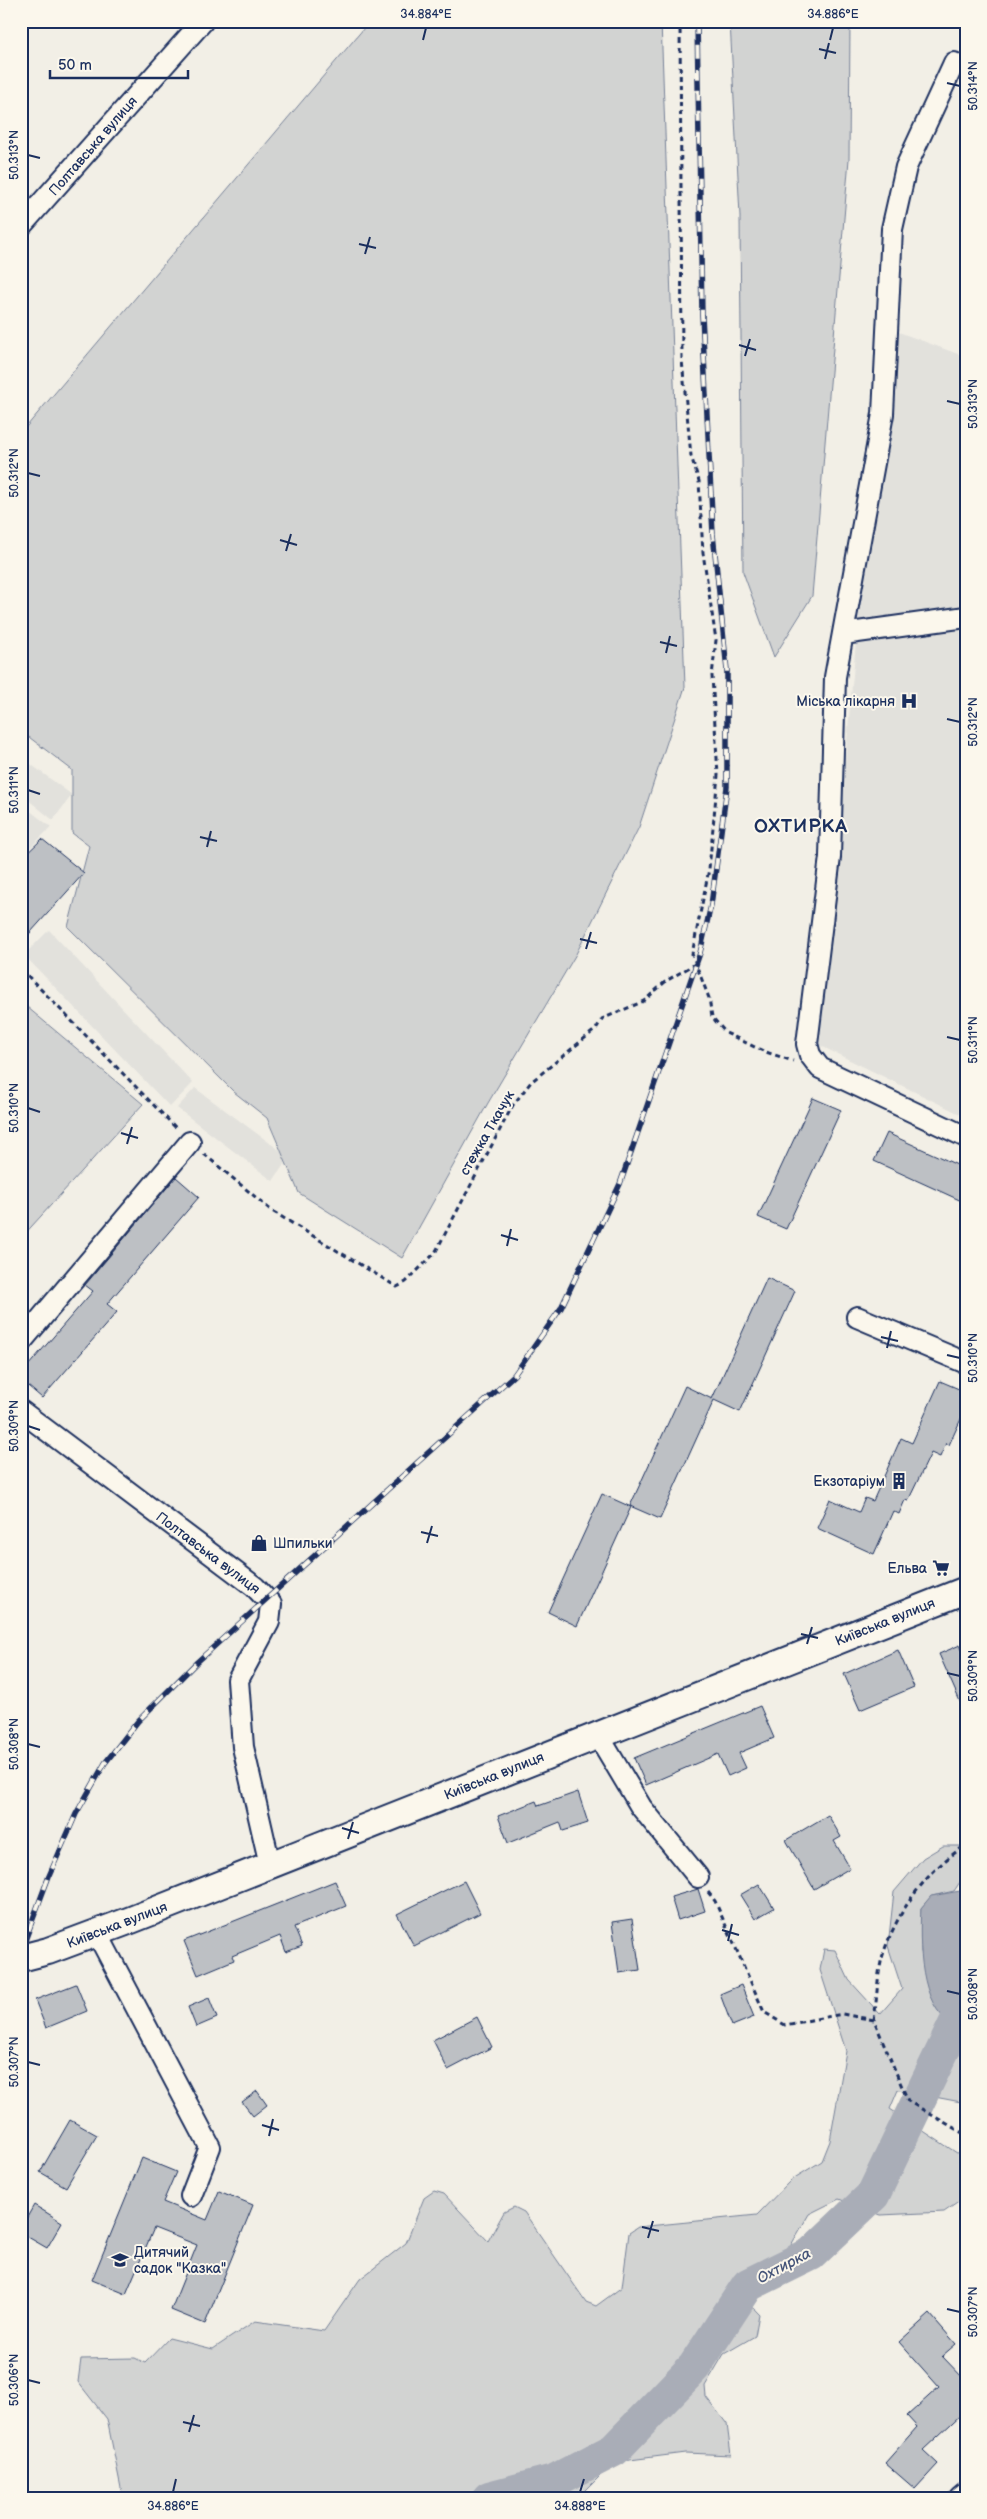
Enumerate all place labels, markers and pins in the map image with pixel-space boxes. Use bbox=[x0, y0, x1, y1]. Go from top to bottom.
hospital icon: Міська лікарня bbox=[899, 691, 919, 711]
place label: Міська лікарня bbox=[796, 693, 895, 710]
building icon: Екзотаріум bbox=[889, 1471, 909, 1491]
place label: Екзотаріум bbox=[813, 1473, 885, 1490]
shop icon: Шпильки bbox=[249, 1533, 269, 1553]
place label: Шпильки bbox=[273, 1535, 333, 1552]
supermarket icon: Ельва bbox=[931, 1558, 951, 1578]
place label: Ельва bbox=[887, 1560, 928, 1577]
place label: Дитячий садок "Казка" bbox=[134, 2244, 226, 2277]
school or university icon: Дитячий садок "Казка" bbox=[110, 2250, 130, 2270]

